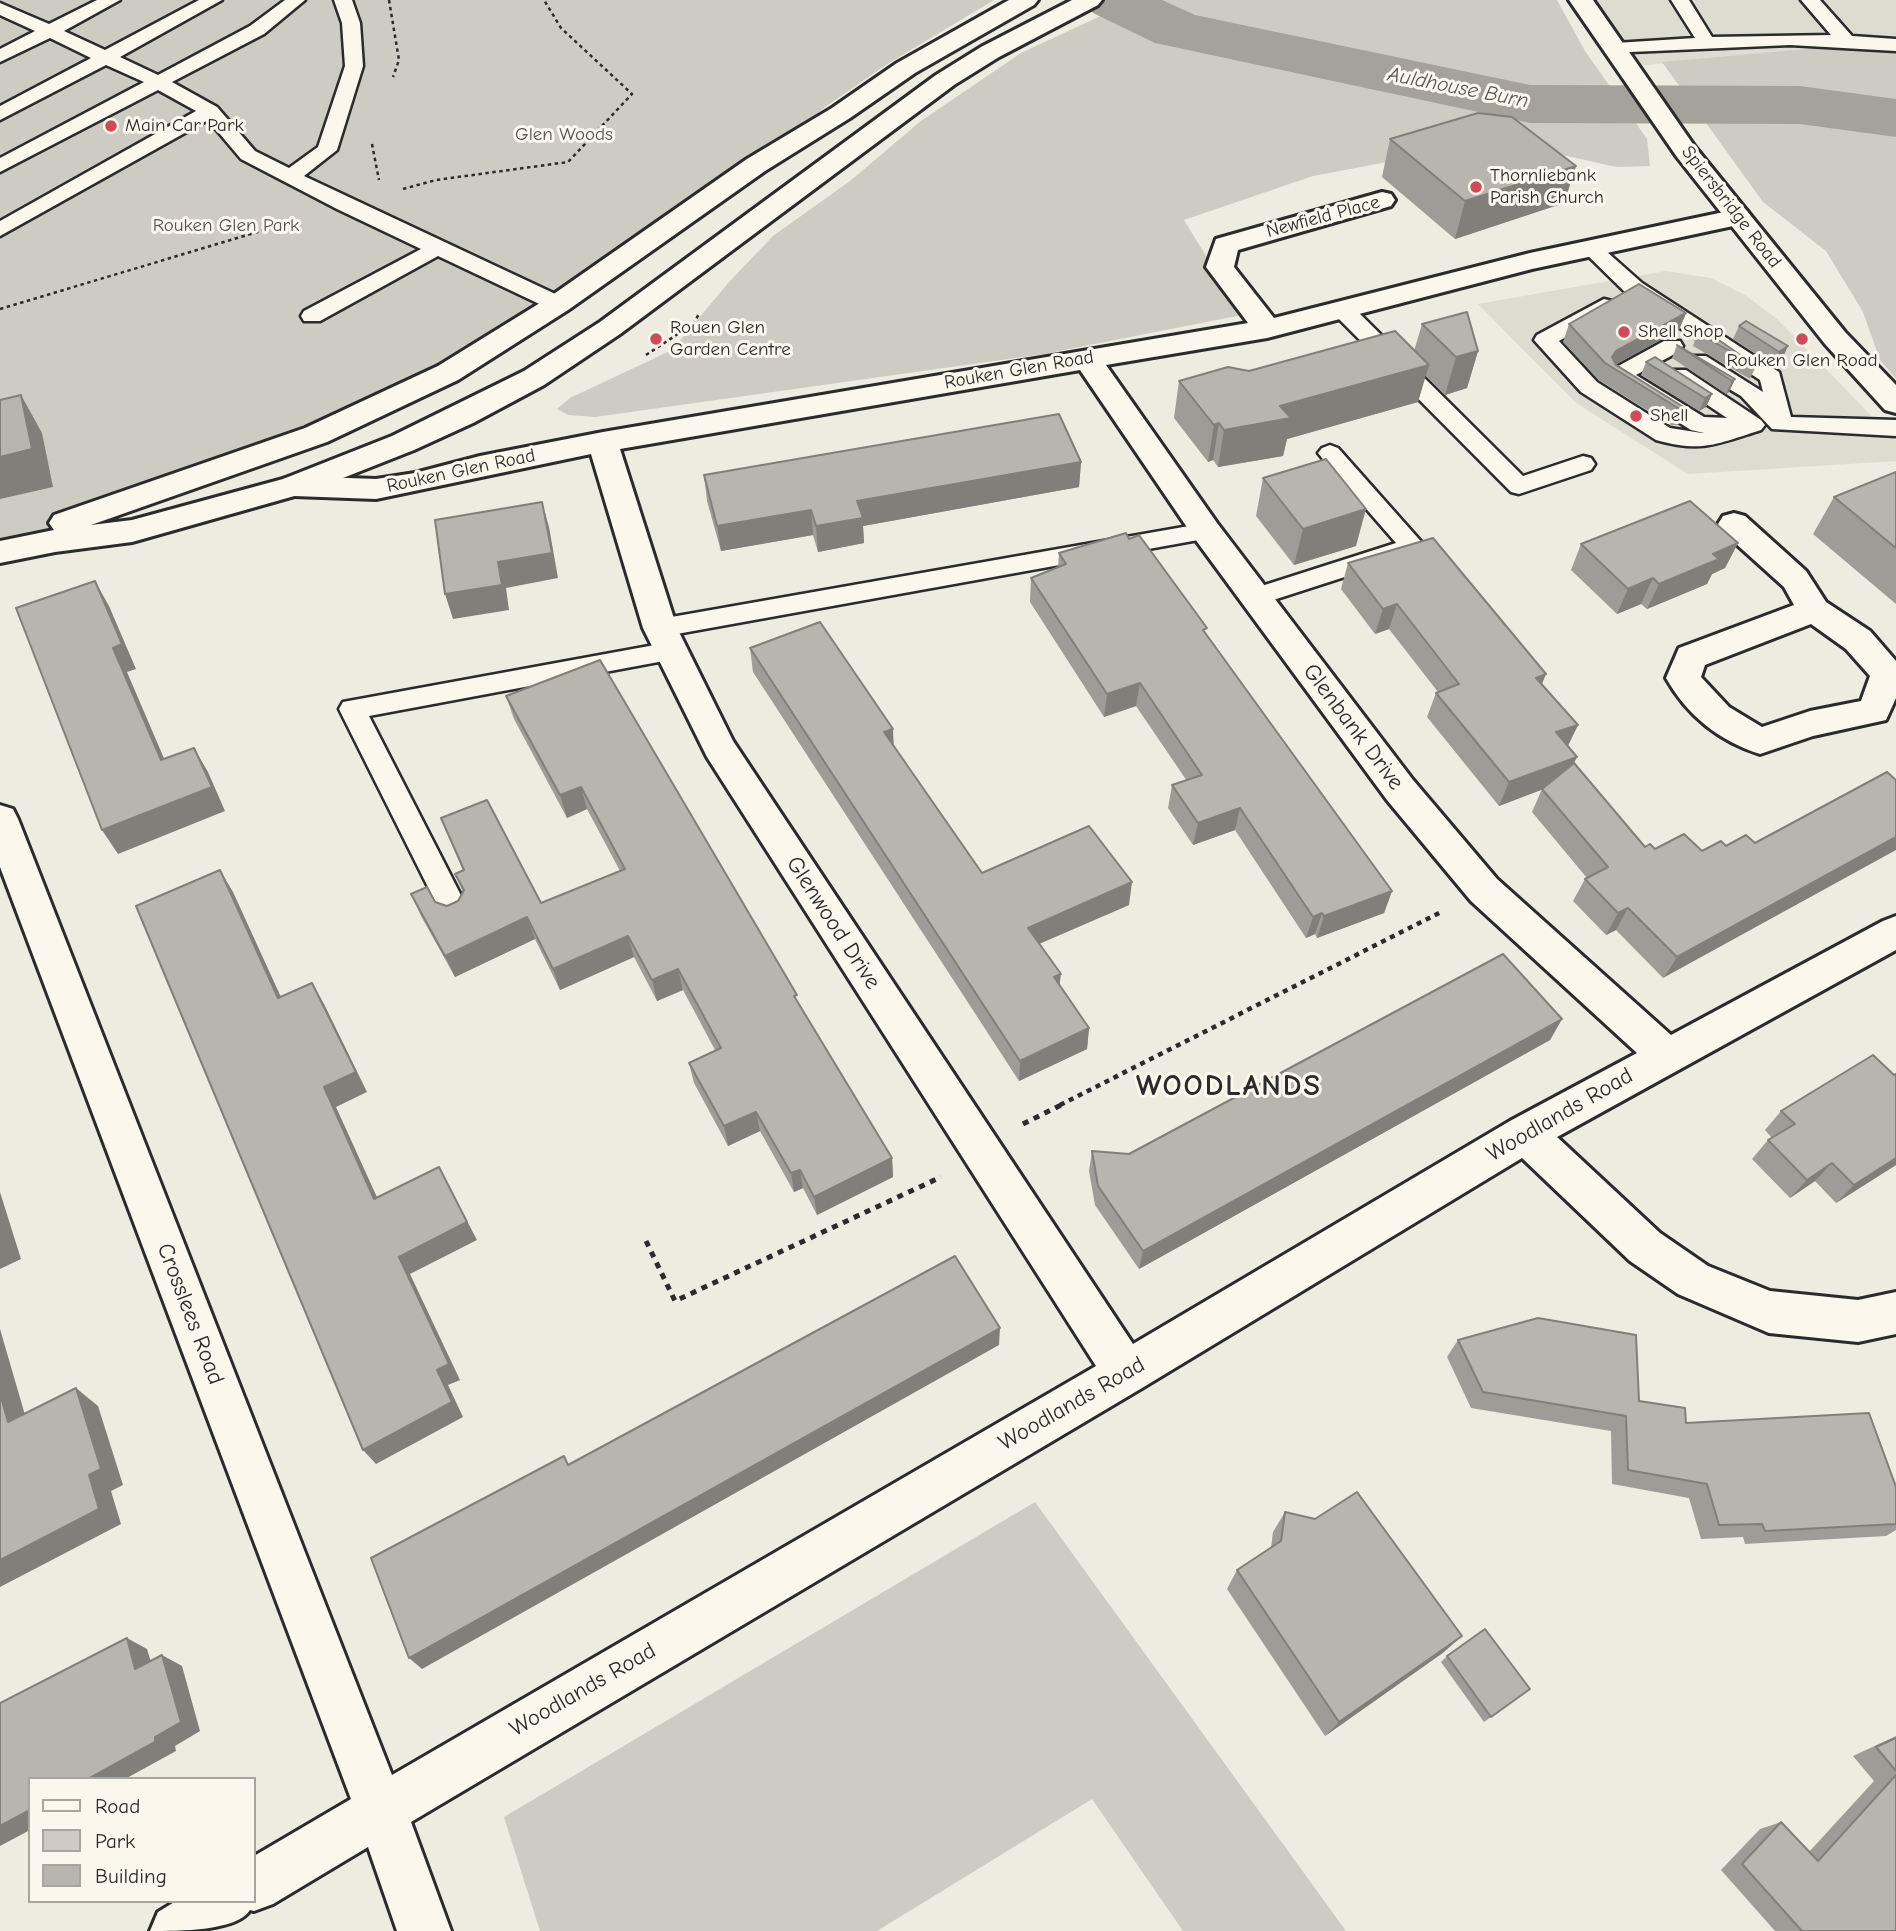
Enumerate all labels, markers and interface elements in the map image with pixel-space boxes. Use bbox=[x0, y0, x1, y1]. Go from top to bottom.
water label: Auldhouse Burn bbox=[1386, 62, 1530, 114]
place label: Main Car Park bbox=[125, 115, 244, 137]
marker: Main Car Park bbox=[103, 118, 119, 134]
park label: Glen Woods bbox=[515, 124, 613, 146]
street label: Spiersbridge Road bbox=[1676, 141, 1786, 273]
place label: Thornliebank Parish Church bbox=[1490, 165, 1604, 209]
marker: Thornliebank Parish Church bbox=[1468, 179, 1484, 195]
street label: Newfield Place bbox=[1264, 191, 1382, 243]
park label: Rouken Glen Park bbox=[153, 215, 299, 237]
place label: Rouen Glen Garden Centre bbox=[670, 317, 791, 361]
place label: Shell Shop bbox=[1638, 321, 1724, 343]
marker: Shell Shop bbox=[1616, 324, 1632, 340]
marker: Rouen Glen Garden Centre bbox=[648, 331, 664, 347]
marker: Rouken Glen Road bbox=[1794, 331, 1810, 347]
street label: Rouken Glen Road bbox=[943, 346, 1095, 394]
place label: Rouken Glen Road bbox=[1726, 350, 1878, 372]
place label: Shell bbox=[1650, 405, 1689, 427]
marker: Shell bbox=[1628, 408, 1644, 424]
street label: Rouken Glen Road bbox=[385, 444, 537, 498]
street label: Glenbank Drive bbox=[1297, 658, 1409, 796]
street label: Glenwood Drive bbox=[780, 851, 886, 995]
street label: Woodlands Road bbox=[1482, 1062, 1638, 1168]
district label: WOODLANDS bbox=[1137, 1069, 1321, 1105]
street label: Crosslees Road bbox=[150, 1240, 230, 1388]
street label: Woodlands Road bbox=[994, 1351, 1150, 1457]
street label: Woodlands Road bbox=[505, 1637, 661, 1743]
legend bbox=[28, 1777, 256, 1903]
text: Road bbox=[95, 1794, 140, 1818]
text: Park bbox=[95, 1829, 135, 1853]
text: Building bbox=[95, 1864, 167, 1888]

